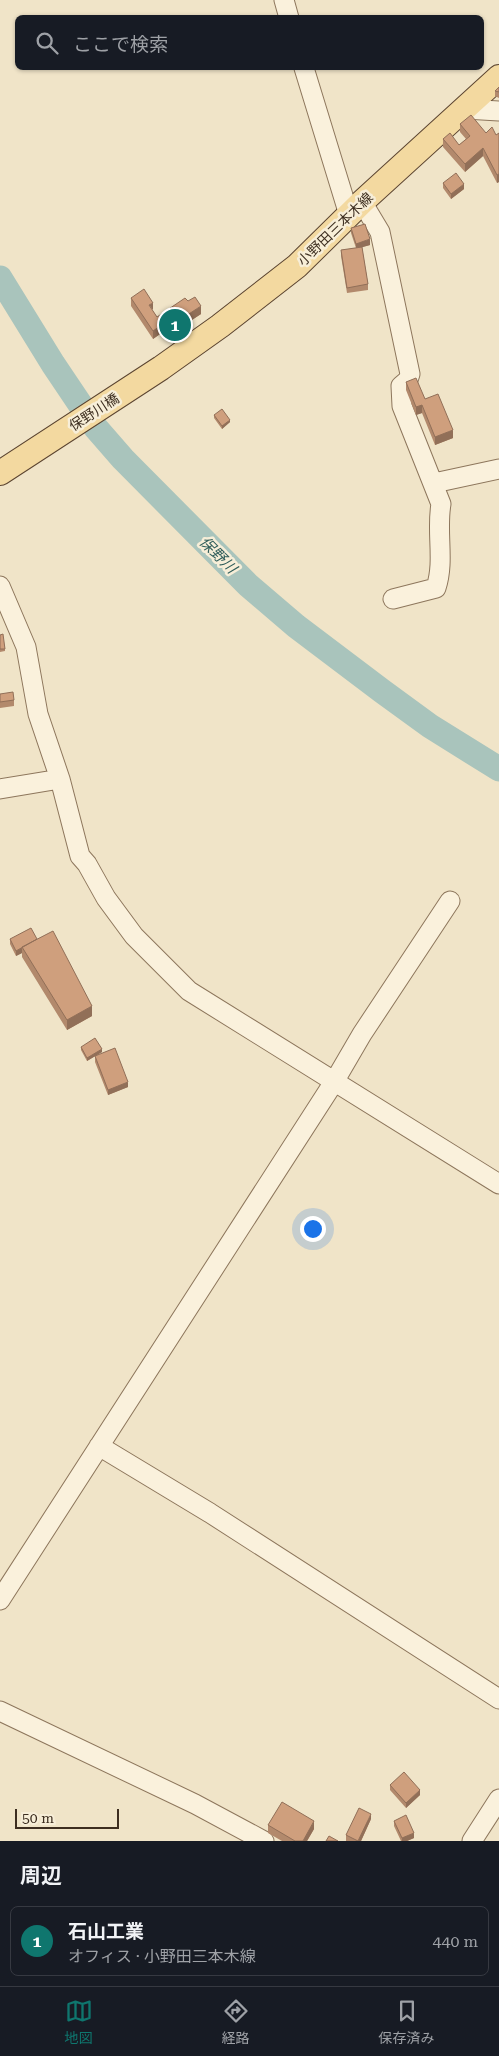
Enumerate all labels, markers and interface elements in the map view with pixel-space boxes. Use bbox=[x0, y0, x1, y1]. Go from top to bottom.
search box bbox=[15, 15, 484, 70]
icon: search bbox=[33, 29, 61, 57]
text: ここで検索 bbox=[73, 33, 168, 56]
street label: 小野田三本木線 bbox=[294, 189, 376, 269]
pin: 1 bbox=[159, 306, 191, 344]
street label: 保野川橋 bbox=[66, 390, 122, 434]
water label: 保野川 bbox=[196, 533, 242, 579]
your location bbox=[300, 1216, 326, 1242]
scale bar bbox=[15, 1806, 119, 1829]
text: 50 m bbox=[22, 1810, 54, 1826]
text: 周辺 bbox=[20, 1864, 62, 1888]
text: 石山工業 bbox=[68, 1920, 144, 1943]
text: 1 bbox=[33, 1932, 41, 1951]
text: 440 m bbox=[432, 1932, 478, 1951]
text: オフィス · 小野田三本木線 bbox=[68, 1947, 256, 1966]
tab: 地図 bbox=[65, 1997, 93, 2047]
tab: 経路 bbox=[222, 1997, 250, 2047]
tab: 保存済み bbox=[379, 1997, 435, 2047]

